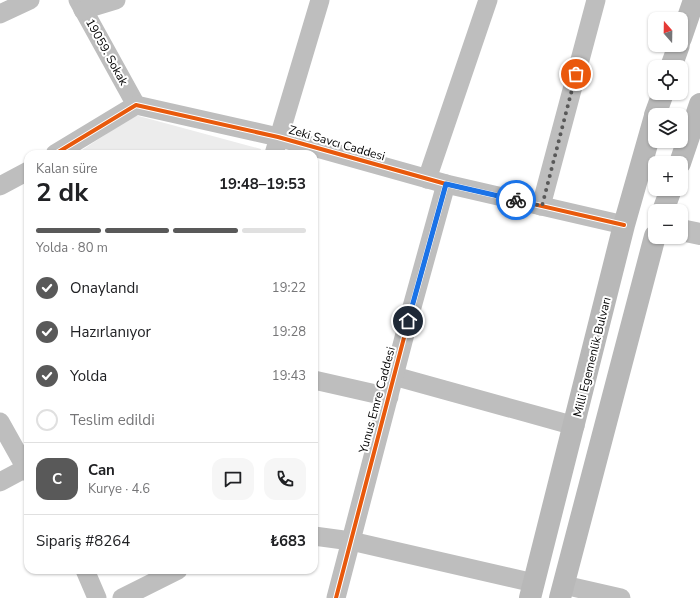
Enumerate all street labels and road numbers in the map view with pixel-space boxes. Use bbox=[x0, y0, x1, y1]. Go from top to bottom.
street label: 19059. Sokak bbox=[82, 16, 132, 89]
street label: Zeki Savcı Caddesi bbox=[287, 122, 387, 164]
street label: Milli Egemenlik Bulvarı bbox=[569, 295, 615, 419]
street label: Yunus Emre Caddesi bbox=[355, 345, 399, 456]

